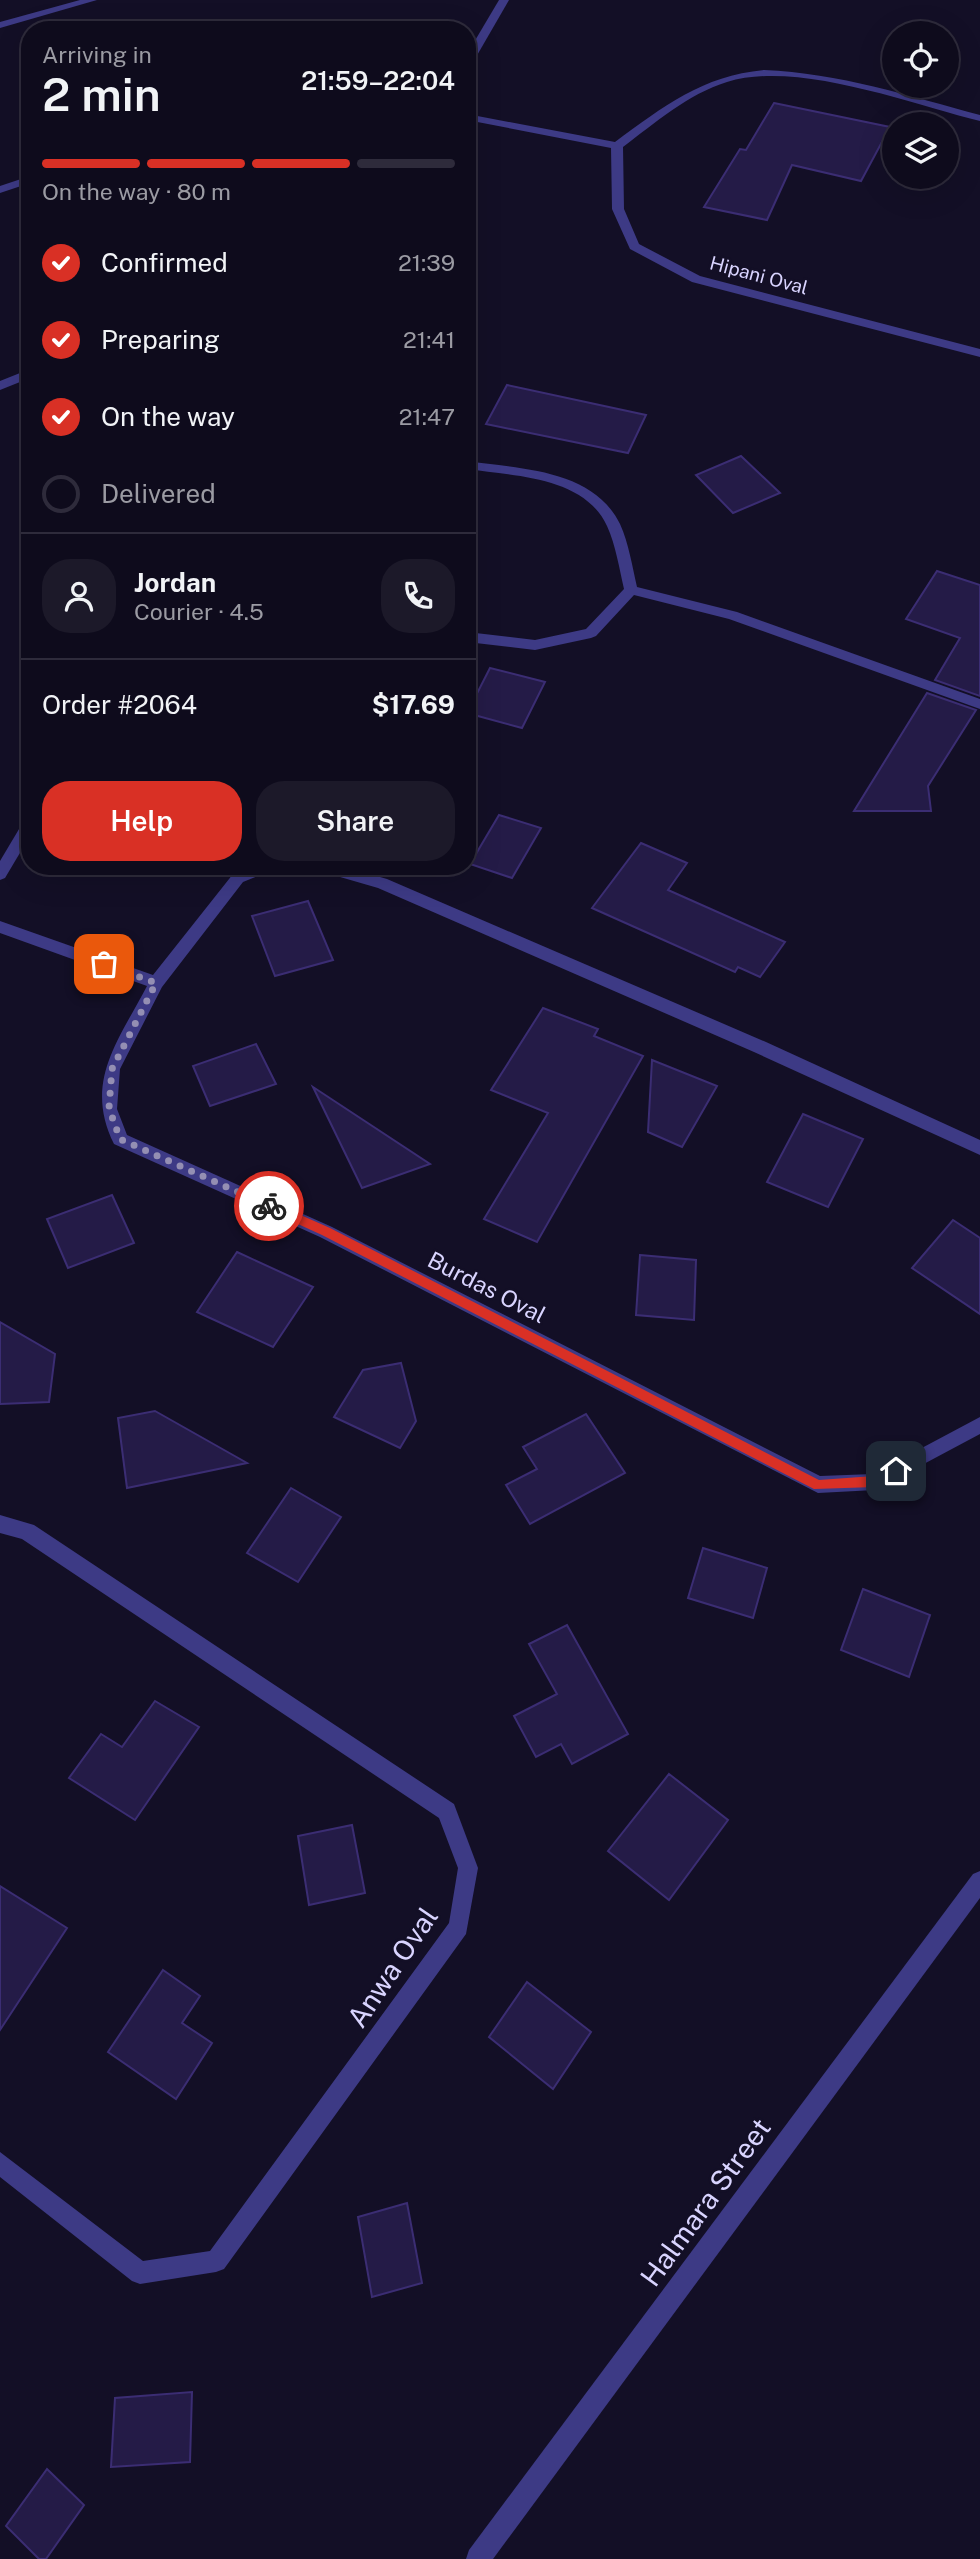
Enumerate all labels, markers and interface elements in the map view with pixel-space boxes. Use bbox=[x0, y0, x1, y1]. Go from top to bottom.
map controls bbox=[882, 21, 959, 189]
button: locate bbox=[882, 21, 959, 98]
text: Arriving in bbox=[42, 41, 152, 68]
text: 21:59–22:04 bbox=[301, 65, 455, 96]
text: 2 min bbox=[42, 67, 161, 121]
button: layers bbox=[882, 112, 959, 189]
text: On the way · 80 m bbox=[42, 178, 231, 205]
icon: check bbox=[42, 244, 80, 282]
text: Confirmed bbox=[101, 247, 228, 278]
text: 21:39 bbox=[398, 249, 455, 276]
street label: Hipani Oval bbox=[707, 251, 811, 299]
icon: check bbox=[42, 321, 80, 359]
text: Preparing bbox=[101, 324, 220, 355]
text: 21:41 bbox=[403, 326, 455, 353]
icon: check bbox=[42, 398, 80, 436]
text: On the way bbox=[101, 401, 235, 432]
text: 21:47 bbox=[399, 403, 455, 430]
text: Delivered bbox=[101, 478, 216, 509]
button: person bbox=[42, 559, 116, 633]
button: phone bbox=[381, 559, 455, 633]
text: Jordan bbox=[134, 567, 216, 598]
text: Courier · 4.5 bbox=[134, 598, 264, 625]
text: Order #2064 bbox=[42, 689, 197, 720]
text: $17.69 bbox=[372, 689, 455, 720]
button: Help bbox=[42, 781, 242, 861]
button: Share bbox=[256, 781, 455, 861]
pin bbox=[74, 934, 134, 994]
icon: bag bbox=[85, 945, 123, 983]
courier bbox=[234, 1171, 304, 1241]
icon: bike bbox=[250, 1187, 288, 1225]
street label: Burdas Oval bbox=[423, 1246, 551, 1328]
pin bbox=[866, 1441, 926, 1501]
icon: home bbox=[877, 1452, 915, 1490]
street label: Anwa Oval bbox=[340, 1901, 444, 2033]
street label: Halmara Street bbox=[633, 2112, 777, 2292]

